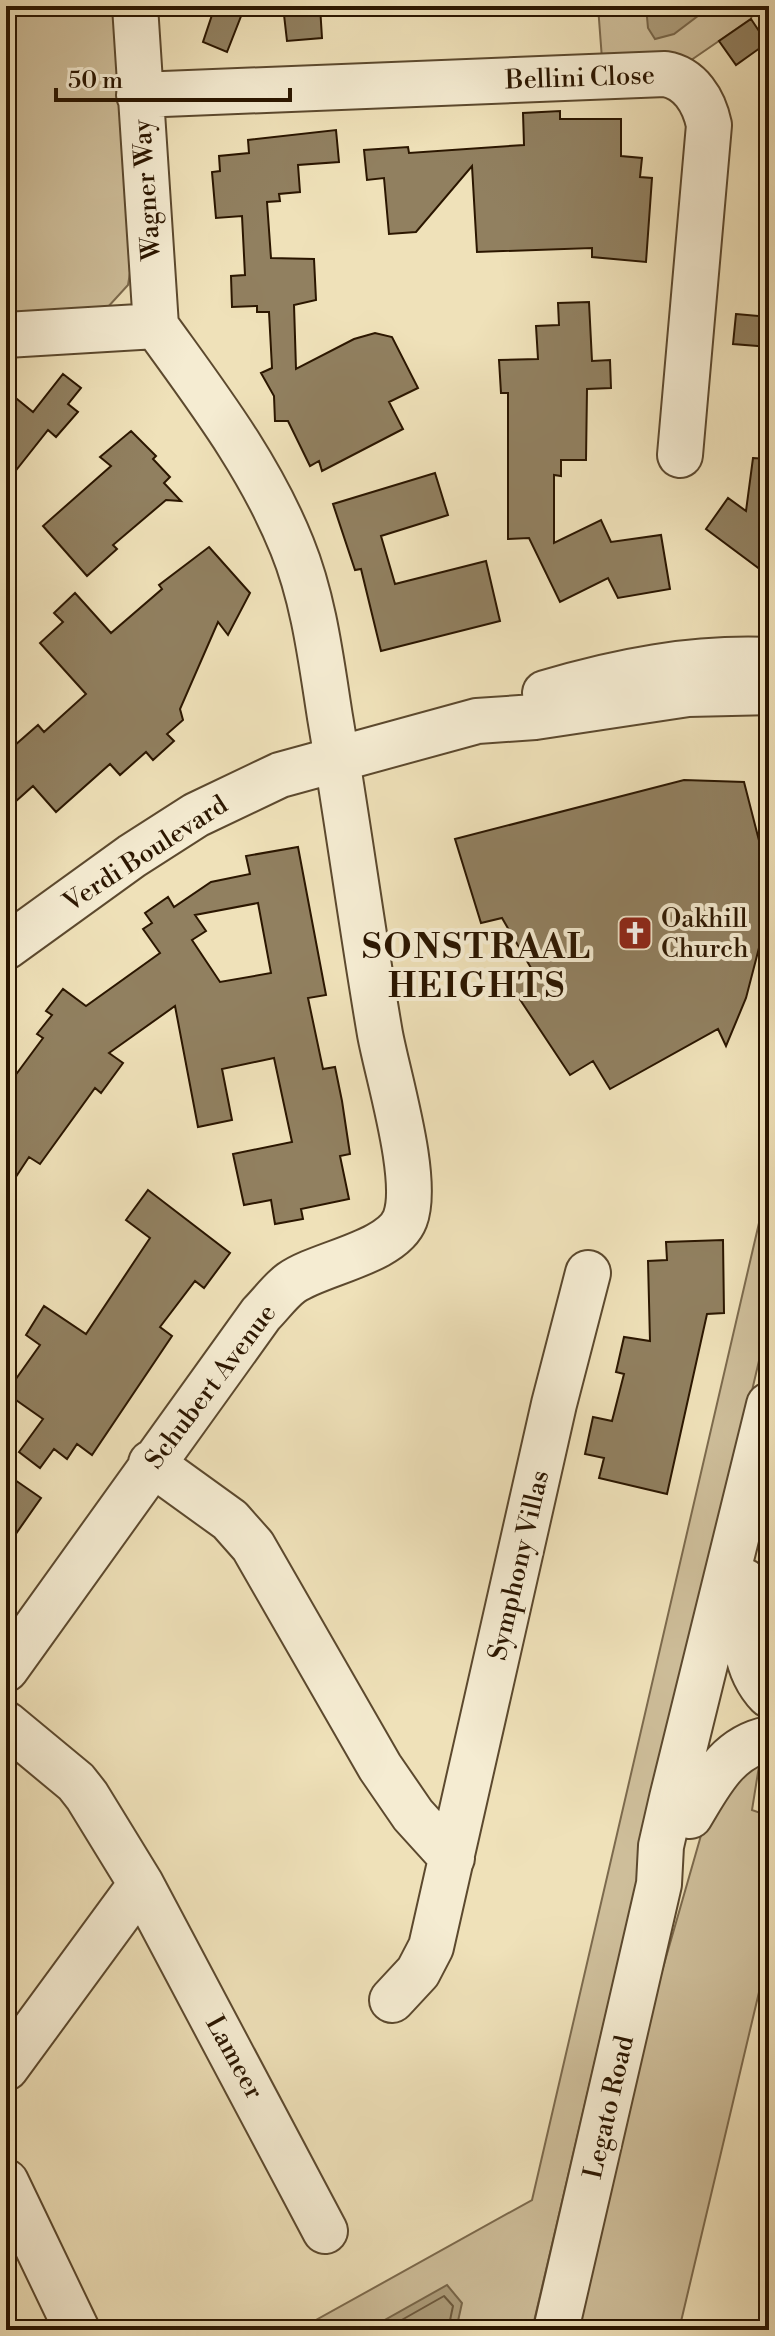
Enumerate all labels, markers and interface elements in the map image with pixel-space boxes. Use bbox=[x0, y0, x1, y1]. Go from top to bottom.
scale bar bbox=[56, 52, 290, 102]
street label: Bellini Close bbox=[504, 59, 655, 97]
text: 50 m bbox=[68, 66, 123, 96]
street label: Wagner Way bbox=[126, 118, 168, 263]
street label: Verdi Boulevard bbox=[57, 789, 234, 919]
place label: Oakhill Church bbox=[661, 903, 749, 965]
church icon: Oakhill Church bbox=[616, 914, 654, 952]
district label: SONSTRAAL HEIGHTS bbox=[362, 927, 592, 1008]
street label: Schubert Avenue bbox=[138, 1298, 283, 1475]
street label: Symphony Villas bbox=[482, 1467, 556, 1663]
street label: Lameer bbox=[198, 2010, 270, 2105]
street label: Legato Road bbox=[577, 2032, 641, 2182]

